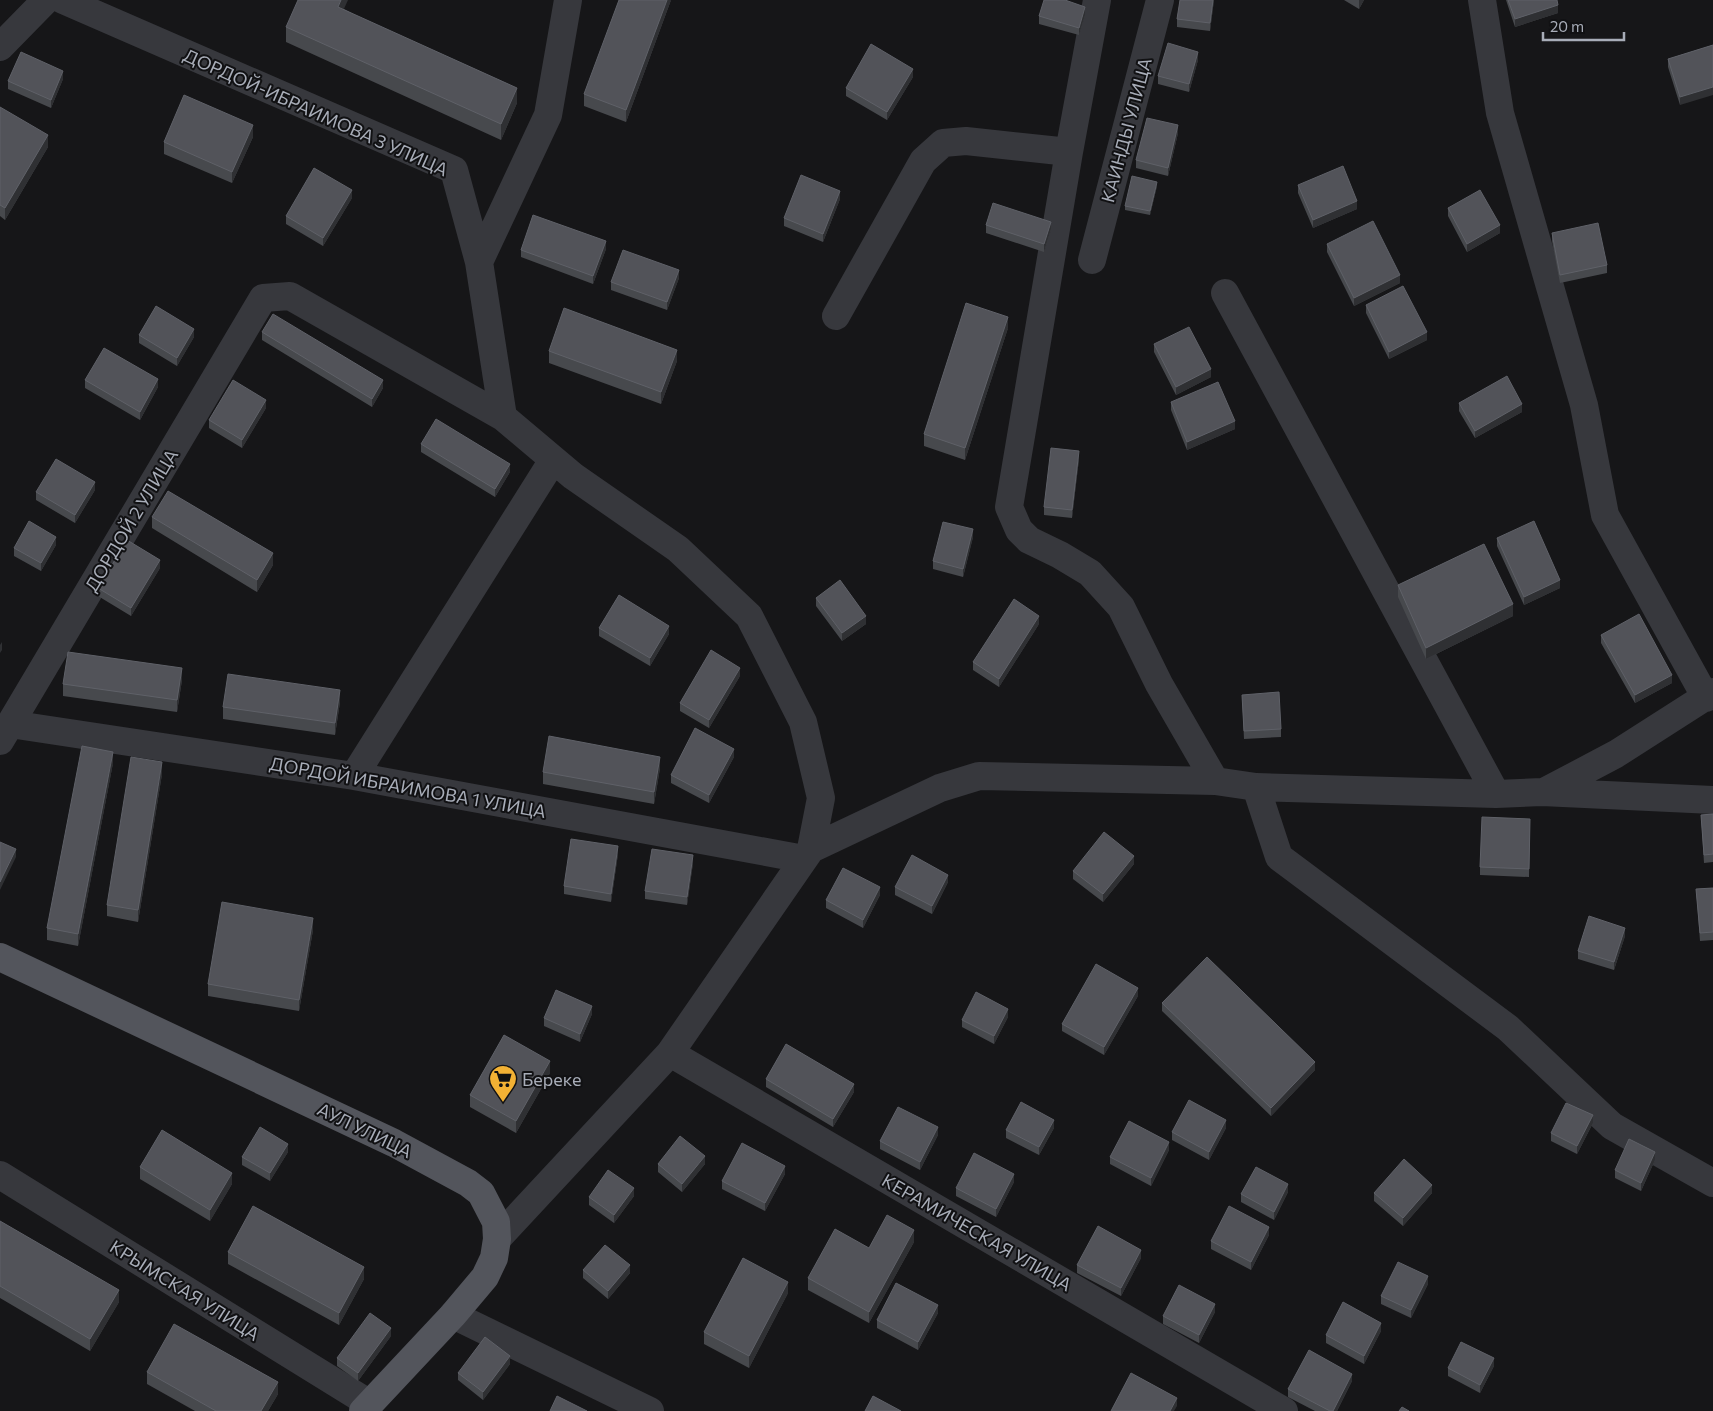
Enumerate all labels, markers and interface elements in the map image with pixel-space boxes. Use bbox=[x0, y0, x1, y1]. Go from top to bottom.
scale bar bbox=[1543, 10, 1624, 42]
text: 20 m bbox=[1550, 17, 1584, 35]
street label: ДОРДОЙ-ИБРАИМОВА 3 УЛИЦА bbox=[180, 44, 452, 180]
street label: КАИНДЫ УЛИЦА bbox=[1096, 55, 1156, 205]
street label: ДОРДОЙ 2 УЛИЦА bbox=[80, 445, 182, 595]
street label: ДОРДОЙ ИБРАИМОВА 1 УЛИЦА bbox=[268, 752, 548, 822]
supermarket icon: Береке bbox=[488, 1064, 518, 1103]
place label: Береке bbox=[522, 1068, 582, 1090]
street label: АУЛ УЛИЦА bbox=[314, 1098, 416, 1162]
street label: КЕРАМИЧЕСКАЯ УЛИЦА bbox=[878, 1169, 1076, 1295]
street label: КРЫМСКАЯ УЛИЦА bbox=[106, 1235, 264, 1345]

